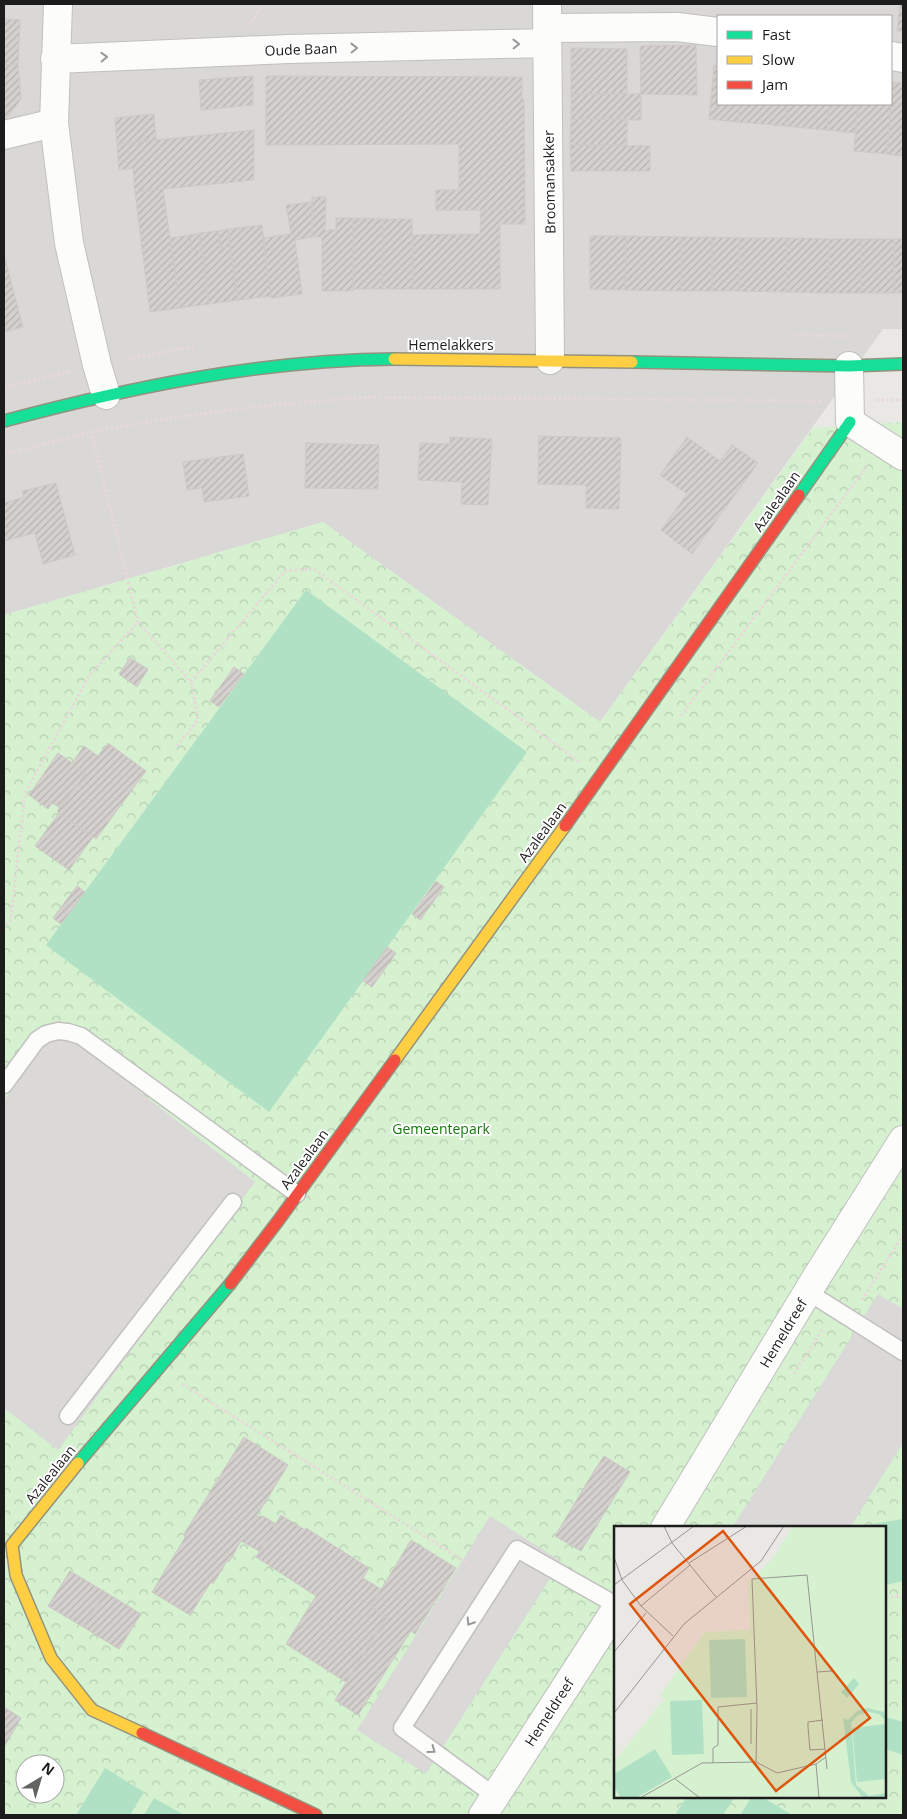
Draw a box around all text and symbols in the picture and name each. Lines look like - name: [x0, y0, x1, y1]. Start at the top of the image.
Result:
- legend: [717, 15, 892, 105]
- text: Fast: [762, 24, 791, 44]
- street label: Oude Baan: [264, 38, 338, 60]
- one-way arrow: [513, 39, 521, 49]
- one-way arrow: [350, 42, 358, 53]
- text: Slow: [762, 49, 795, 69]
- one-way arrow: [100, 52, 108, 63]
- text: Jam: [760, 74, 788, 94]
- street label: Broomansakker: [539, 130, 559, 234]
- street label: Hemelakkers: [408, 335, 494, 354]
- street label: Azalealaan: [748, 467, 804, 535]
- street label: Azalealaan: [514, 798, 570, 866]
- park label: Gemeentepark: [392, 1119, 490, 1138]
- street label: Azalealaan: [276, 1125, 332, 1193]
- street label: Hemeldreef: [755, 1294, 812, 1371]
- street label: Azalealaan: [21, 1441, 79, 1507]
- inset map: [614, 1526, 887, 1799]
- one-way arrow: [466, 1617, 476, 1626]
- street label: Hemeldreef: [520, 1673, 579, 1750]
- one-way arrow: [426, 1744, 436, 1753]
- north arrow: [15, 1754, 65, 1804]
- text: N: [38, 1757, 59, 1779]

